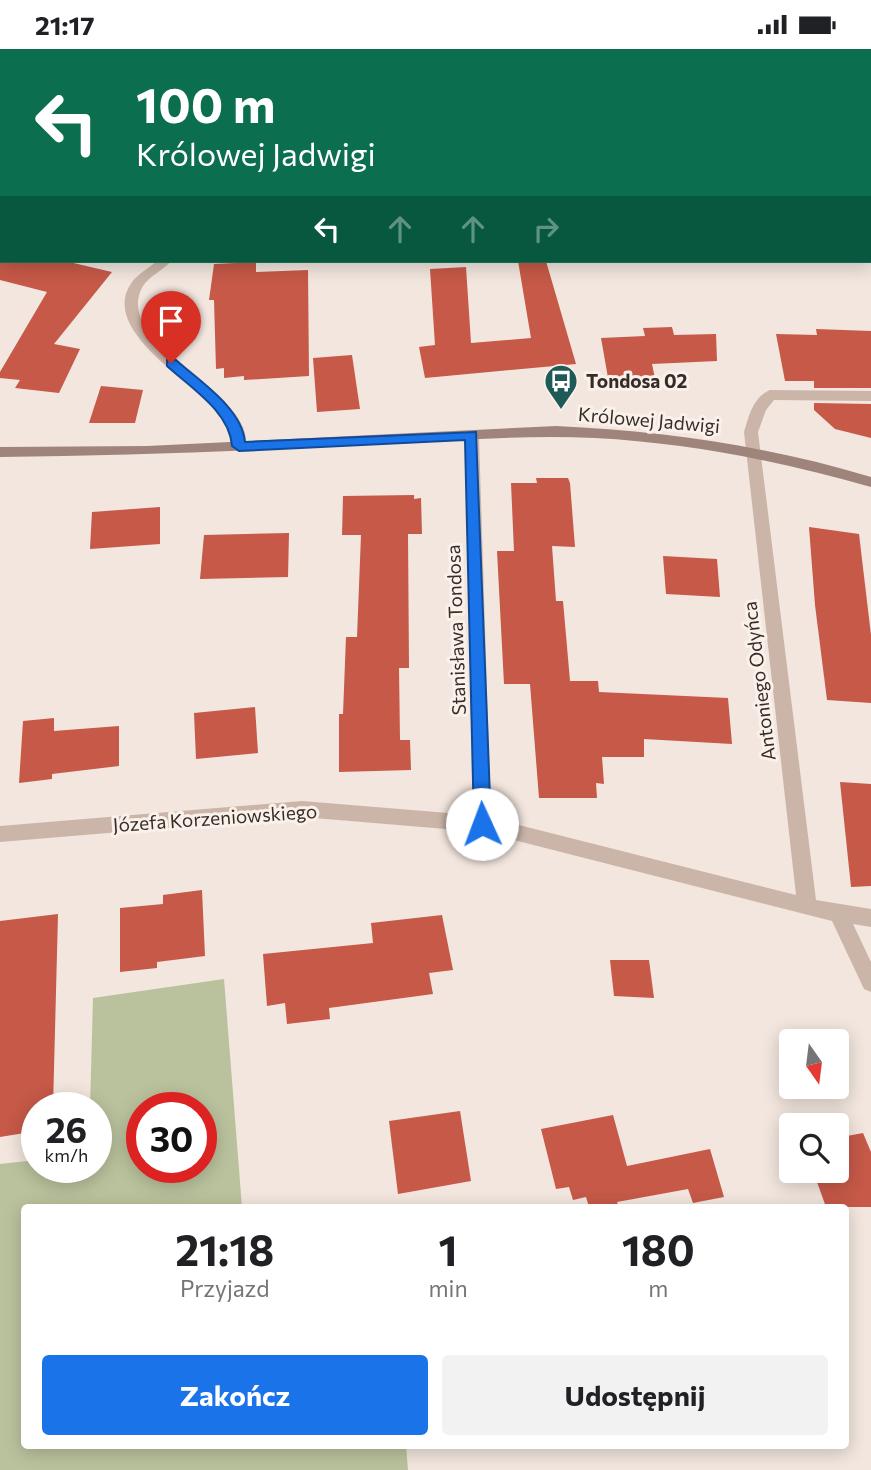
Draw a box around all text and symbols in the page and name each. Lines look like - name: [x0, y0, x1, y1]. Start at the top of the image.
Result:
- text: 21:17: [35, 9, 95, 40]
- text: 100 m: [136, 73, 275, 133]
- icon: left: [21, 77, 112, 168]
- text: Królowej Jadwigi: [136, 133, 376, 173]
- icon: left: [308, 210, 346, 248]
- icon: ahead: [381, 210, 419, 248]
- icon: ahead: [454, 210, 492, 248]
- icon: right: [527, 210, 565, 248]
- pin: [141, 291, 201, 363]
- icon: arrive: [152, 302, 190, 340]
- bus stop icon: Tondosa 02: [542, 362, 580, 411]
- place label: Tondosa 02: [586, 369, 687, 392]
- street label: Królowej Jadwigi: [577, 402, 721, 437]
- street label: Stanisława Tondosa: [441, 544, 470, 716]
- street label: Antoniego Odyńca: [737, 600, 780, 762]
- position arrow: [445, 787, 519, 861]
- street label: Józefa Korzeniowskiego: [112, 799, 318, 836]
- north arrow: [779, 1029, 849, 1099]
- map controls: [779, 1029, 849, 1183]
- speed limit sign: 30: [126, 1092, 217, 1183]
- text: 26: [46, 1107, 87, 1150]
- button: search: [779, 1113, 849, 1183]
- text: km/h: [45, 1144, 88, 1166]
- text: 21:18: [175, 1223, 274, 1275]
- text: 1: [439, 1223, 458, 1275]
- text: 180: [622, 1223, 695, 1275]
- text: Przyjazd: [180, 1274, 270, 1302]
- text: min: [428, 1274, 468, 1302]
- text: m: [648, 1274, 668, 1302]
- button: Zakończ: [42, 1355, 428, 1435]
- button: Udostępnij: [442, 1355, 828, 1435]

